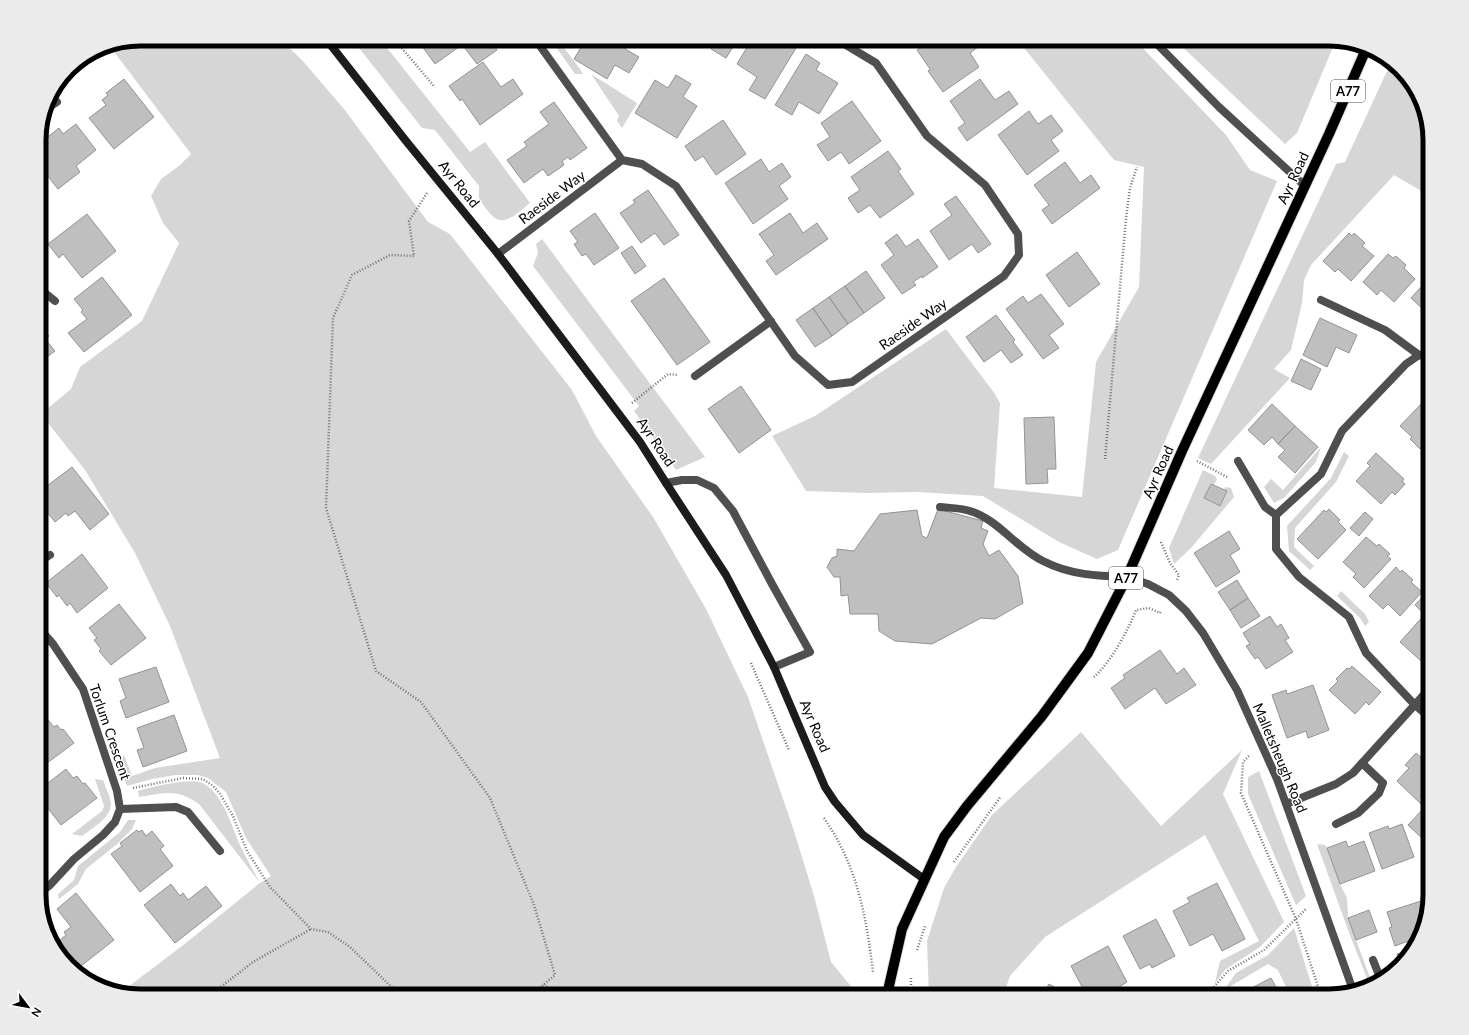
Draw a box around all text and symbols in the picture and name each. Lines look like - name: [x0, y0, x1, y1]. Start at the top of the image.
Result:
- road number: A77: [1331, 80, 1365, 102]
- street label: Ayr Road: [1273, 149, 1312, 207]
- street label: Ayr Road: [435, 157, 483, 211]
- street label: Raeside Way: [515, 166, 589, 227]
- street label: Raeside Way: [876, 294, 950, 353]
- street label: Ayr Road: [634, 414, 679, 469]
- street label: Ayr Road: [1138, 443, 1177, 501]
- road number: A77: [1109, 567, 1143, 589]
- street label: Torlum Crescent: [86, 682, 135, 782]
- street label: Ayr Road: [797, 697, 834, 755]
- street label: Malletsheugh Road: [1250, 700, 1311, 815]
- north arrow: [8, 987, 48, 1027]
- text: N: [29, 1006, 45, 1020]

